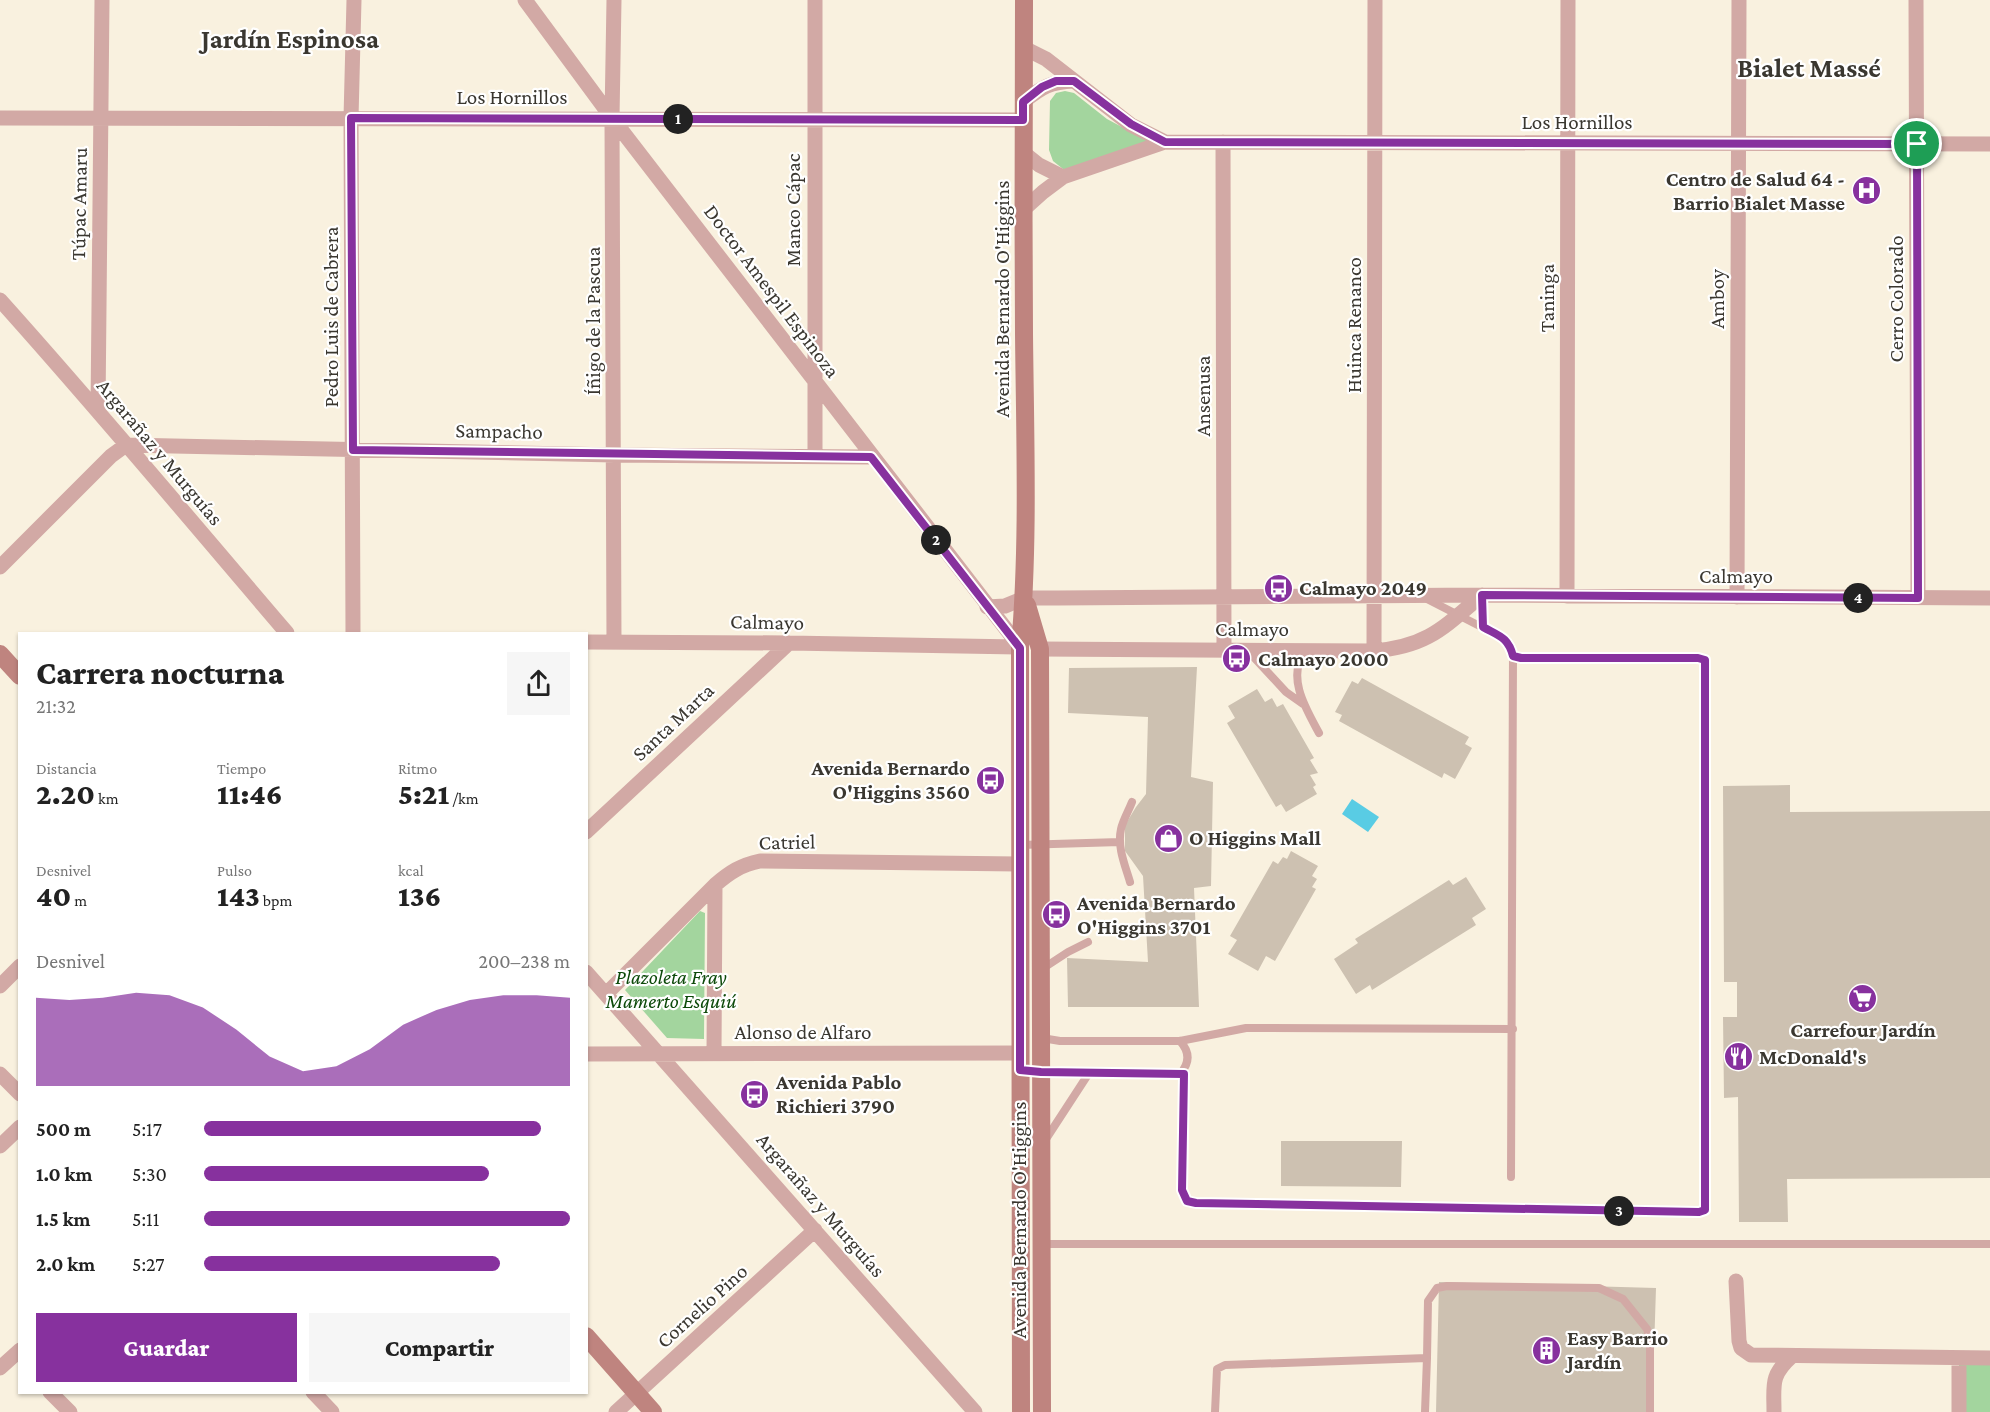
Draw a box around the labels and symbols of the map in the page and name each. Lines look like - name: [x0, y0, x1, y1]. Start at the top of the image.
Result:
- district label: Jardín Espinosa: [198, 24, 379, 54]
- district label: Bialet Massé: [1737, 53, 1881, 83]
- street label: Los Hornillos: [456, 85, 568, 109]
- pin: 1: [663, 104, 693, 134]
- street label: Los Hornillos: [1521, 110, 1633, 134]
- pin: [1891, 118, 1942, 169]
- street label: Túpac Amaru: [66, 147, 92, 261]
- street label: Manco Cápac: [781, 153, 805, 266]
- place label: Centro de Salud 64 - Barrio Bialet Masse: [1666, 167, 1845, 215]
- hospital icon: Centro de Salud 64 - Barrio Bialet Masse: [1850, 175, 1882, 207]
- street label: Avenida Bernardo O'Higgins: [990, 181, 1014, 417]
- street label: Doctor Amespil Espinoza: [699, 200, 845, 382]
- street label: Pedro Luis de Cabrera: [319, 226, 343, 407]
- street label: Cerro Colorado: [1884, 235, 1908, 363]
- street label: Íñigo de la Pascua: [581, 246, 605, 395]
- street label: Huinca Renanco: [1342, 257, 1366, 393]
- street label: Taninga: [1535, 264, 1559, 332]
- street label: Amboy: [1705, 269, 1729, 329]
- street label: Ansenusa: [1191, 355, 1215, 437]
- street label: Argarañaz y Murguías: [92, 374, 228, 530]
- street label: Sampacho: [455, 418, 543, 444]
- pin: 2: [921, 525, 951, 555]
- street label: Calmayo: [1699, 564, 1773, 588]
- bus stop icon: Calmayo 2049: [1262, 572, 1294, 604]
- place label: Calmayo 2049: [1299, 576, 1427, 600]
- pin: 4: [1843, 583, 1873, 613]
- street label: Calmayo: [730, 609, 804, 635]
- street label: Calmayo: [1215, 617, 1289, 641]
- bus stop icon: Calmayo 2000: [1221, 643, 1253, 675]
- place label: Calmayo 2000: [1258, 647, 1389, 671]
- street label: Santa Marta: [627, 678, 719, 766]
- place label: Avenida Bernardo O'Higgins 3560: [810, 756, 970, 804]
- bus stop icon: Avenida Bernardo O'Higgins 3560: [975, 764, 1007, 796]
- shop icon: O Higgins Mall: [1152, 822, 1184, 854]
- place label: O Higgins Mall: [1189, 826, 1321, 850]
- street label: Catriel: [758, 830, 816, 854]
- place label: Avenida Bernardo O'Higgins 3701: [1076, 891, 1236, 939]
- bus stop icon: Avenida Bernardo O'Higgins 3701: [1040, 899, 1072, 931]
- park label: Plazoleta Fray Mamerto Esquiú: [605, 965, 737, 1013]
- supermarket icon: Carrefour Jardín: [1847, 983, 1879, 1015]
- place label: Carrefour Jardín: [1790, 1018, 1936, 1042]
- street label: Alonso de Alfaro: [735, 1020, 871, 1044]
- restaurant icon: McDonald's: [1722, 1041, 1754, 1073]
- place label: McDonald's: [1759, 1045, 1867, 1069]
- place label: Avenida Pablo Richieri 3790: [775, 1070, 902, 1118]
- bus stop icon: Avenida Pablo Richieri 3790: [739, 1078, 771, 1110]
- street label: Avenida Bernardo O'Higgins: [1007, 1102, 1031, 1338]
- street label: Argarañaz y Murguías: [752, 1128, 890, 1282]
- pin: 3: [1604, 1196, 1634, 1226]
- street label: Cornelio Pino: [652, 1259, 752, 1353]
- place label: Easy Barrio Jardín: [1565, 1326, 1668, 1374]
- building icon: Easy Barrio Jardín: [1530, 1334, 1562, 1366]

